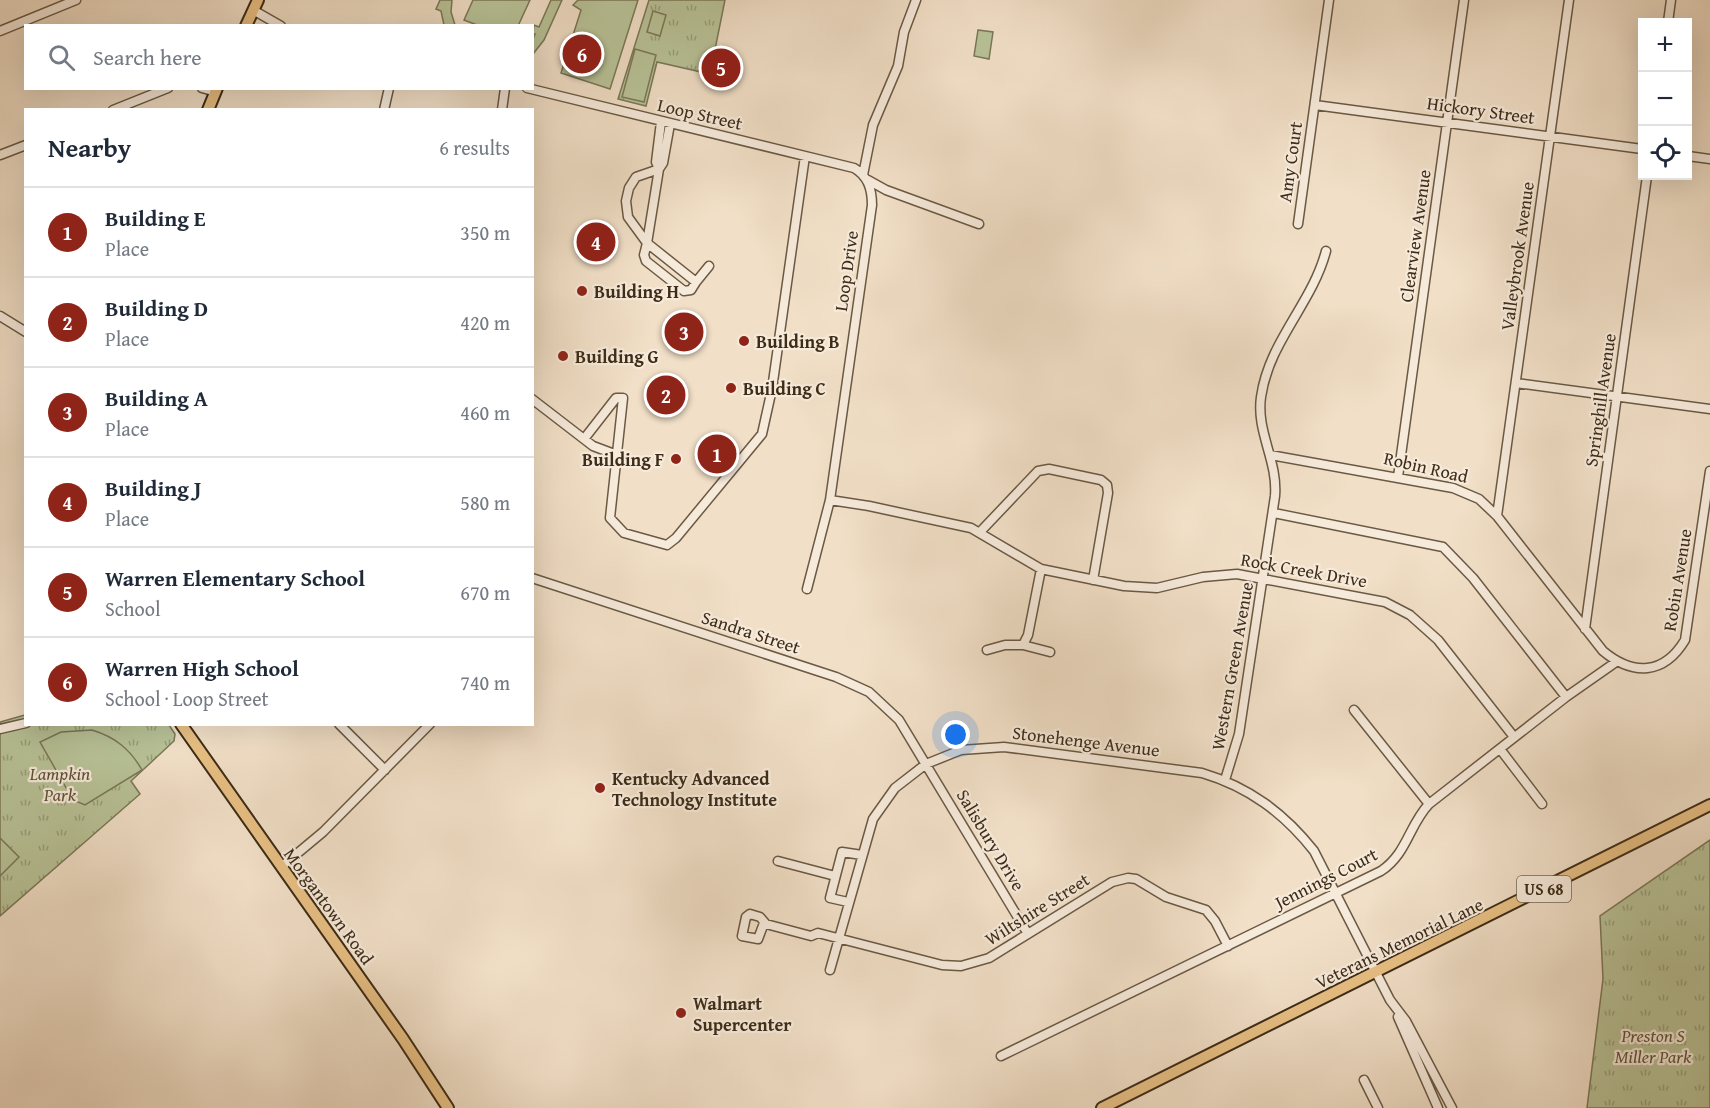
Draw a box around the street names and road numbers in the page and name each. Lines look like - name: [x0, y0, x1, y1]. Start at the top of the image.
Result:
- street label: Hickory Street: [1425, 89, 1537, 131]
- street label: Loop Street: [655, 91, 746, 137]
- street label: Amy Court: [1271, 119, 1309, 204]
- street label: Clearview Avenue: [1392, 168, 1438, 304]
- street label: Valleybrook Avenue: [1493, 180, 1541, 332]
- street label: Loop Drive: [827, 229, 865, 313]
- street label: Springhill Avenue: [1577, 331, 1623, 469]
- street label: Robin Road: [1381, 444, 1471, 490]
- street label: Robin Avenue: [1656, 527, 1698, 633]
- street label: Rock Creek Drive: [1239, 546, 1369, 594]
- street label: Western Green Avenue: [1204, 580, 1260, 752]
- street label: Sandra Street: [698, 603, 804, 661]
- street label: Stonehenge Avenue: [1011, 719, 1161, 763]
- street label: Salisbury Drive: [950, 784, 1032, 896]
- street label: Jennings Court: [1268, 840, 1383, 916]
- street label: Morgantown Road: [277, 842, 381, 970]
- street label: Wiltshire Street: [979, 866, 1095, 952]
- road number: US 68: [1517, 876, 1571, 902]
- street label: Veterans Memorial Lane: [1310, 891, 1488, 995]

